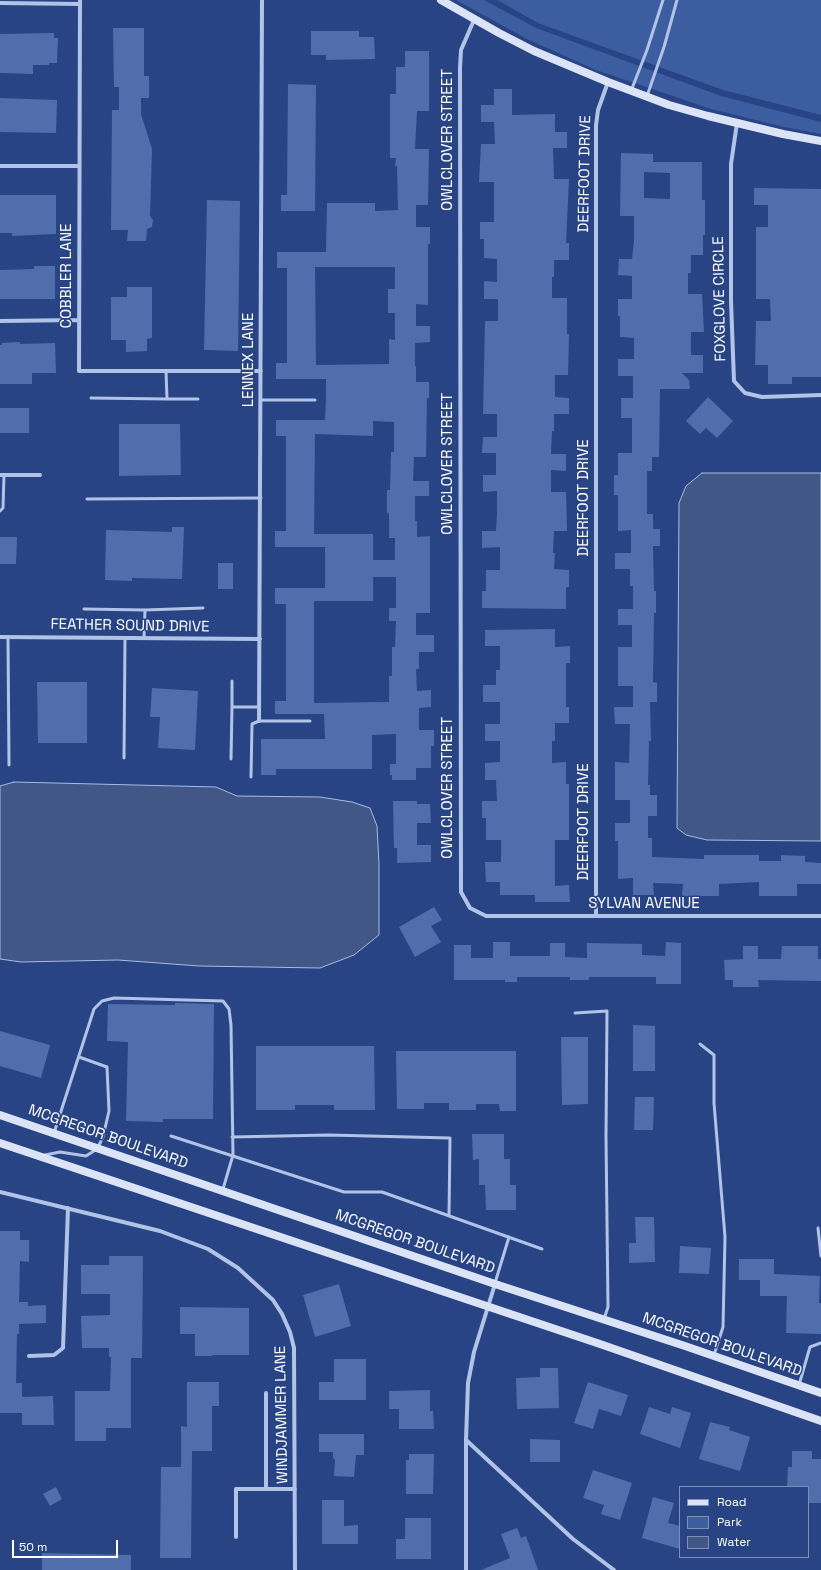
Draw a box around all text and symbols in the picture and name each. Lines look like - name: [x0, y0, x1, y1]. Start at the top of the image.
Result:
- street label: OWLCLOVER STREET: [439, 69, 457, 211]
- street label: DEERFOOT DRIVE: [575, 115, 595, 233]
- street label: COBBLER LANE: [58, 223, 76, 329]
- street label: FOXGLOVE CIRCLE: [710, 236, 730, 362]
- street label: LENNEX LANE: [240, 313, 258, 407]
- street label: OWLCLOVER STREET: [439, 393, 457, 535]
- street label: DEERFOOT DRIVE: [575, 439, 593, 557]
- street label: FEATHER SOUND DRIVE: [50, 616, 210, 636]
- street label: OWLCLOVER STREET: [439, 717, 457, 859]
- street label: DEERFOOT DRIVE: [575, 763, 593, 881]
- street label: SYLVAN AVENUE: [588, 895, 700, 913]
- street label: MCGREGOR BOULEVARD: [26, 1101, 190, 1173]
- street label: MCGREGOR BOULEVARD: [333, 1206, 497, 1278]
- street label: MCGREGOR BOULEVARD: [640, 1309, 804, 1381]
- street label: WINDJAMMER LANE: [272, 1346, 292, 1484]
- legend: [679, 1486, 809, 1558]
- text: Road: [717, 1494, 746, 1510]
- text: Park: [717, 1514, 742, 1530]
- scale bar: [14, 1532, 120, 1558]
- text: Water: [717, 1534, 751, 1550]
- text: 50 m: [19, 1539, 47, 1555]

